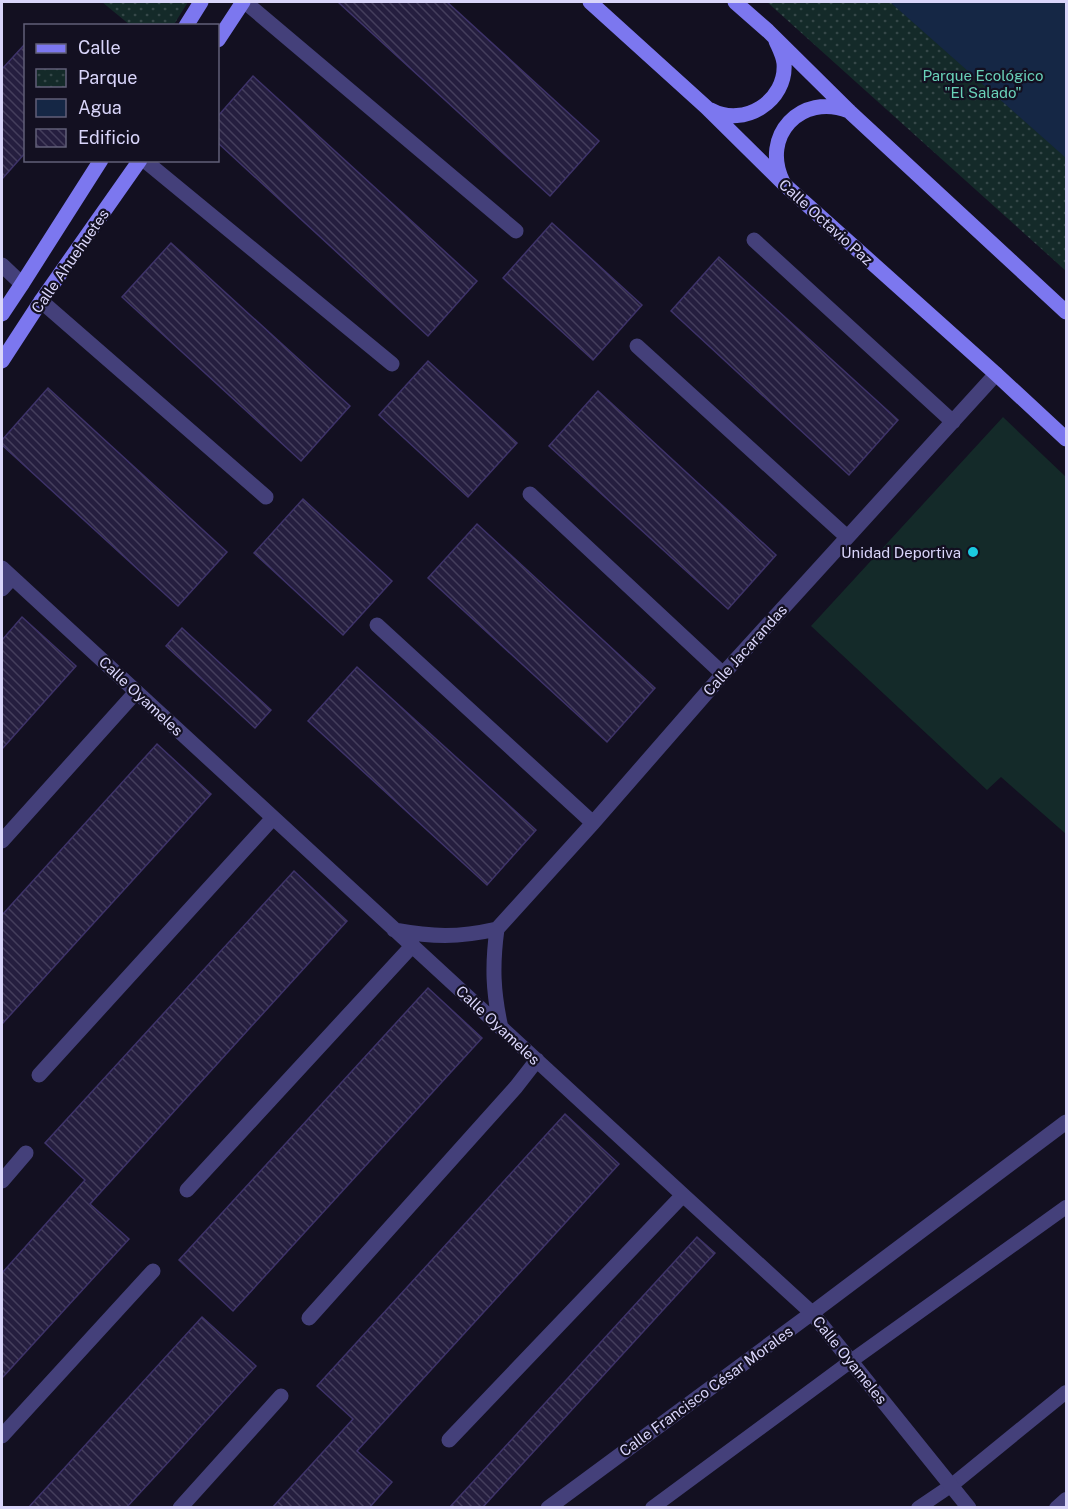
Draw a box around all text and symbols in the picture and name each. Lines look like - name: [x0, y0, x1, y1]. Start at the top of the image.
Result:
- legend: [24, 24, 219, 162]
- text: Calle: [78, 37, 121, 58]
- text: Parque: [78, 67, 138, 88]
- park label: Parque Ecológico "El Salado": [922, 67, 1044, 101]
- text: Agua: [78, 97, 122, 118]
- text: Edificio: [78, 127, 140, 148]
- street label: Calle Octavio Paz: [776, 176, 876, 268]
- street label: Calle Ahuehuetes: [28, 206, 112, 316]
- place label: Unidad Deportiva: [841, 544, 961, 561]
- marker: Unidad Deportiva: [966, 545, 980, 559]
- street label: Calle Jacarandas: [700, 601, 790, 699]
- street label: Calle Oyameles: [96, 653, 186, 739]
- street label: Calle Oyameles: [453, 982, 543, 1068]
- street label: Calle Oyameles: [809, 1313, 891, 1407]
- street label: Calle Francisco César Morales: [616, 1322, 796, 1460]

